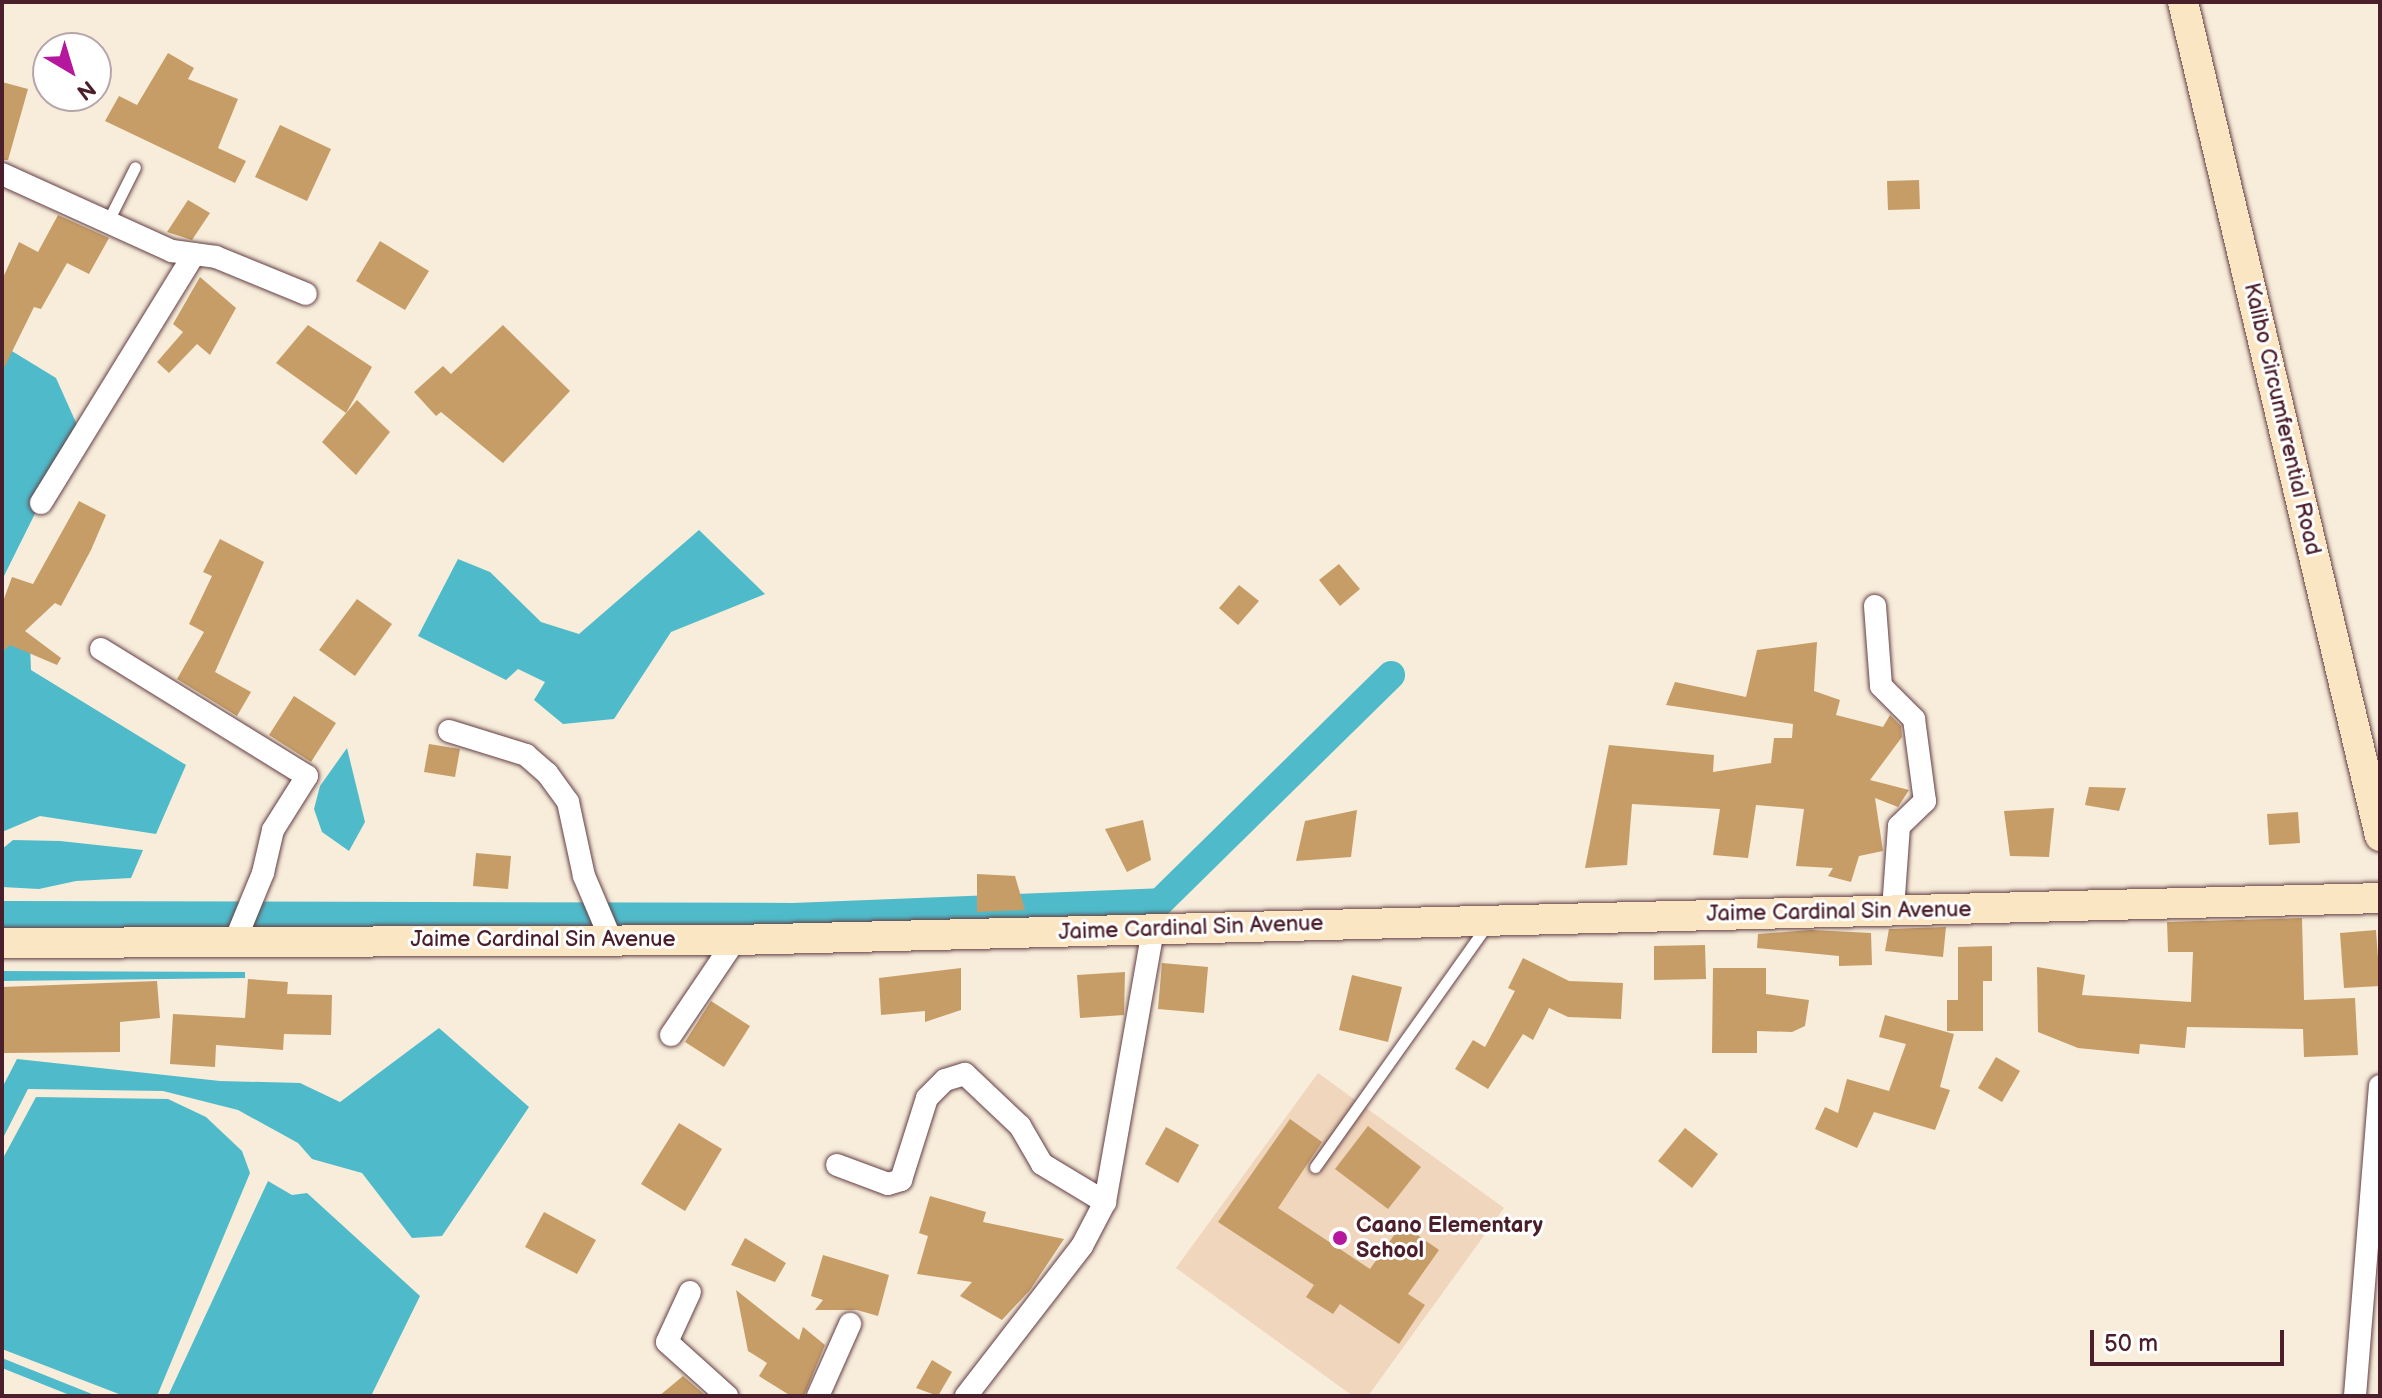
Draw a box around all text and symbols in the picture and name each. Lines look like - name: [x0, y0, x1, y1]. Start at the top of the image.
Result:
- north arrow: [32, 32, 112, 112]
- text: N: [71, 74, 101, 105]
- street label: Kalibo Circumferential Road: [2238, 280, 2326, 558]
- street label: Jaime Cardinal Sin Avenue: [1706, 896, 1972, 928]
- street label: Jaime Cardinal Sin Avenue: [1058, 910, 1324, 946]
- street label: Jaime Cardinal Sin Avenue: [410, 927, 676, 953]
- place label: Caano Elementary School: [1356, 1212, 1543, 1264]
- marker: Caano Elementary School: [1331, 1229, 1349, 1247]
- scale bar: [2094, 1314, 2288, 1364]
- text: 50 m: [2104, 1329, 2158, 1358]

